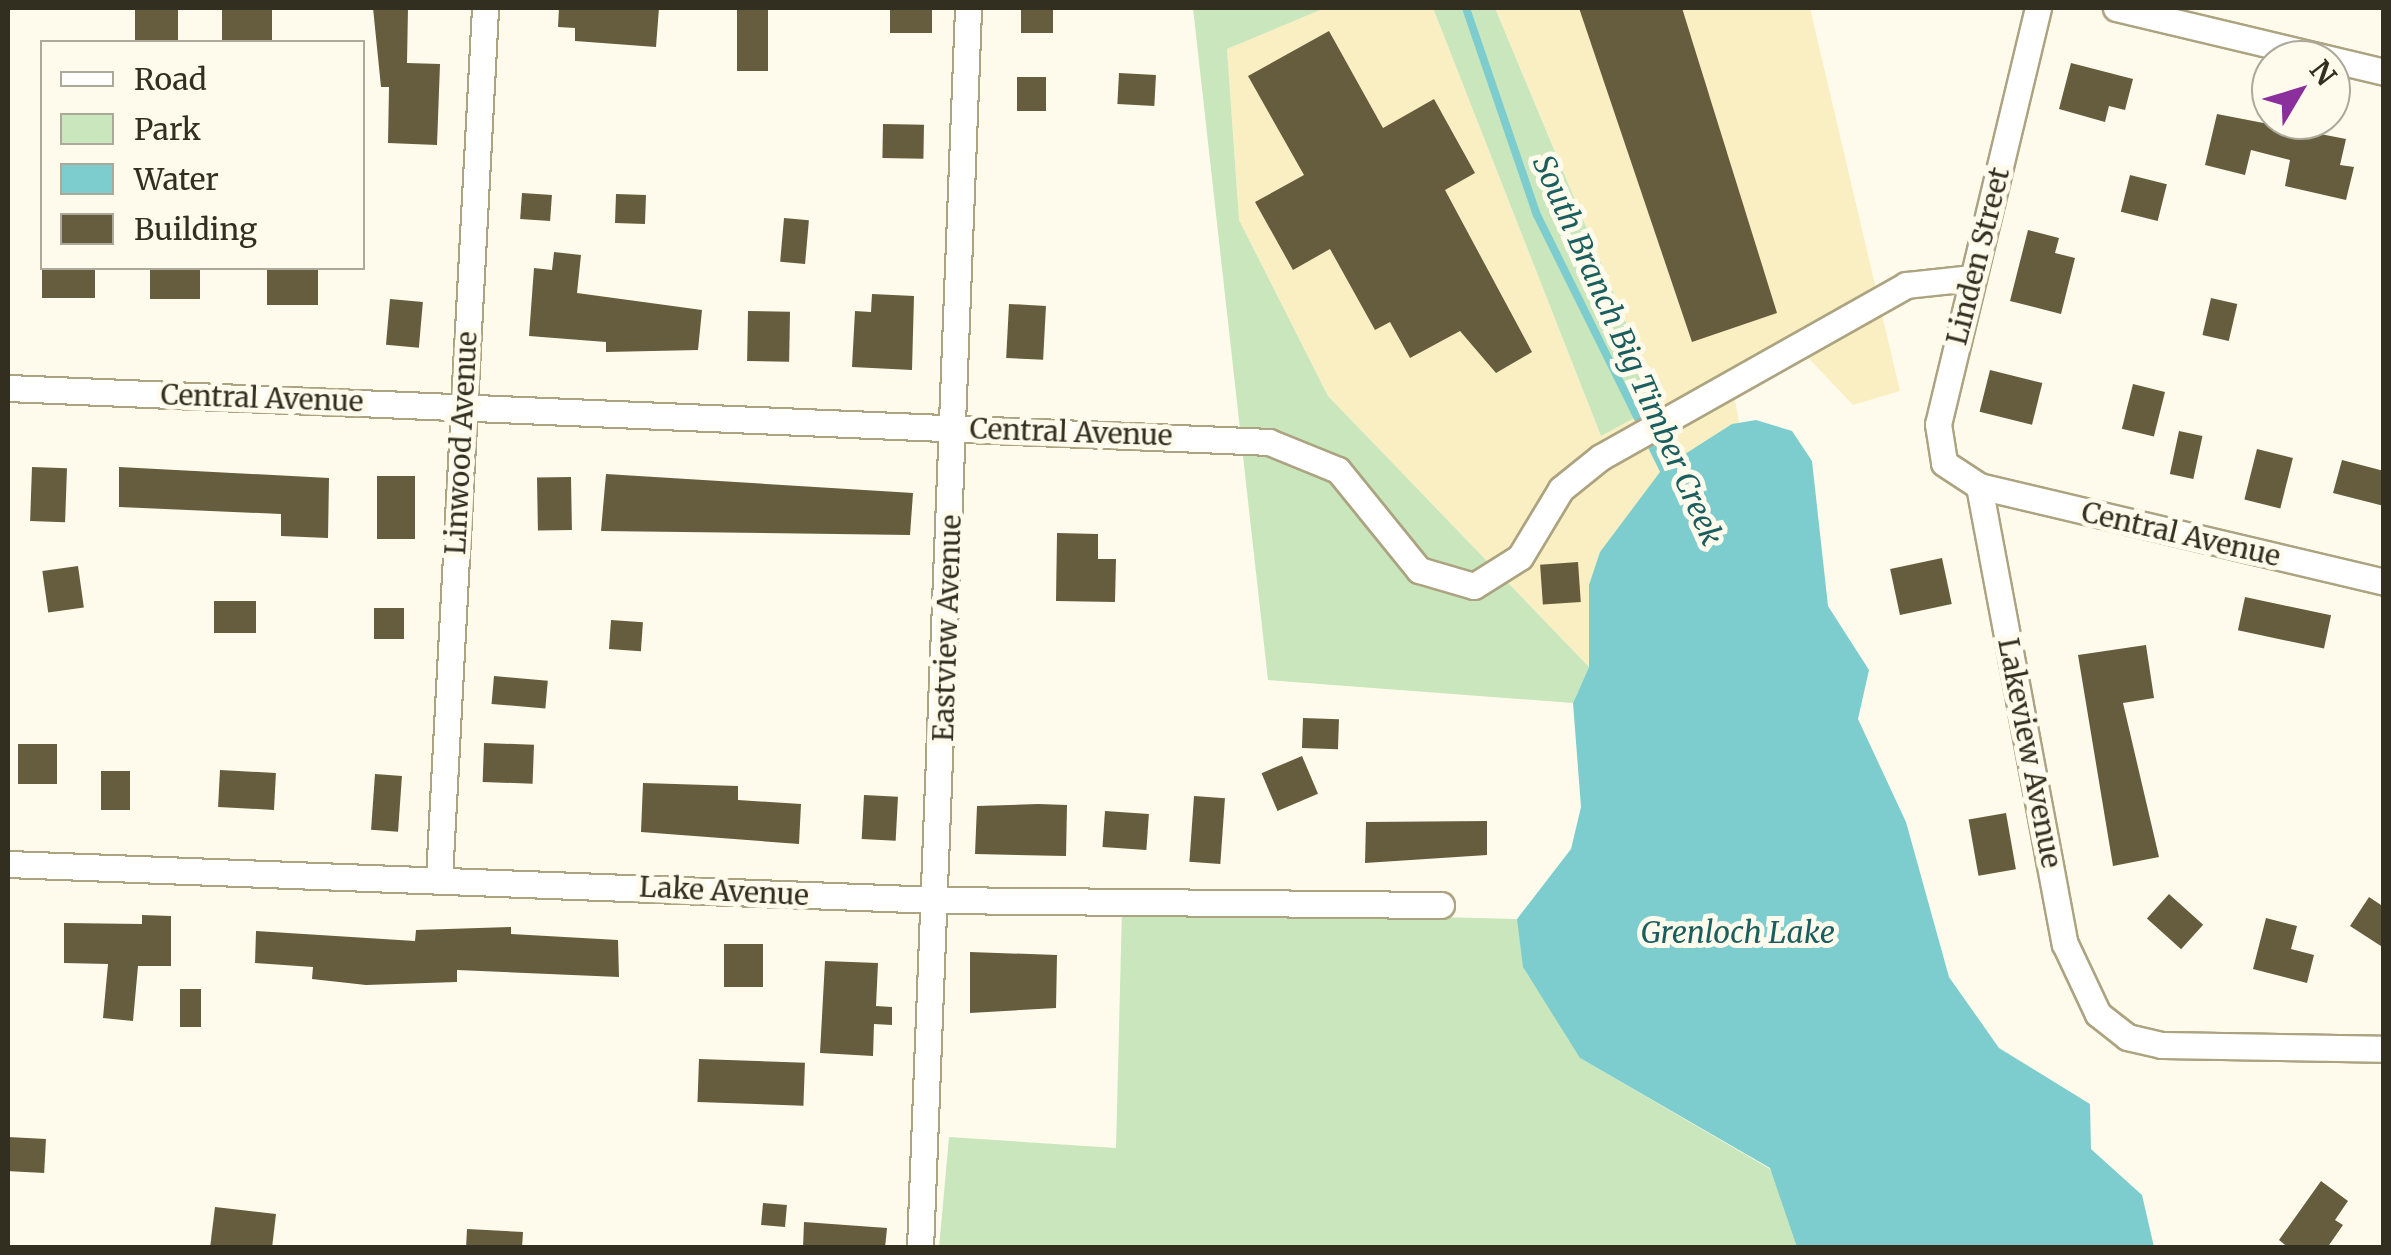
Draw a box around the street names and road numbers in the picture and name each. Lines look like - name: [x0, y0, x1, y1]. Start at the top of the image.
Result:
- street label: Linden Street: [1940, 164, 2016, 348]
- street label: Linwood Avenue: [438, 330, 484, 556]
- street label: Central Avenue: [160, 378, 364, 418]
- street label: Central Avenue: [969, 412, 1173, 452]
- street label: Central Avenue: [2078, 495, 2284, 573]
- street label: Eastview Avenue: [926, 514, 968, 742]
- street label: Lakeview Avenue: [1991, 635, 2069, 871]
- street label: Lake Avenue: [638, 870, 810, 912]

